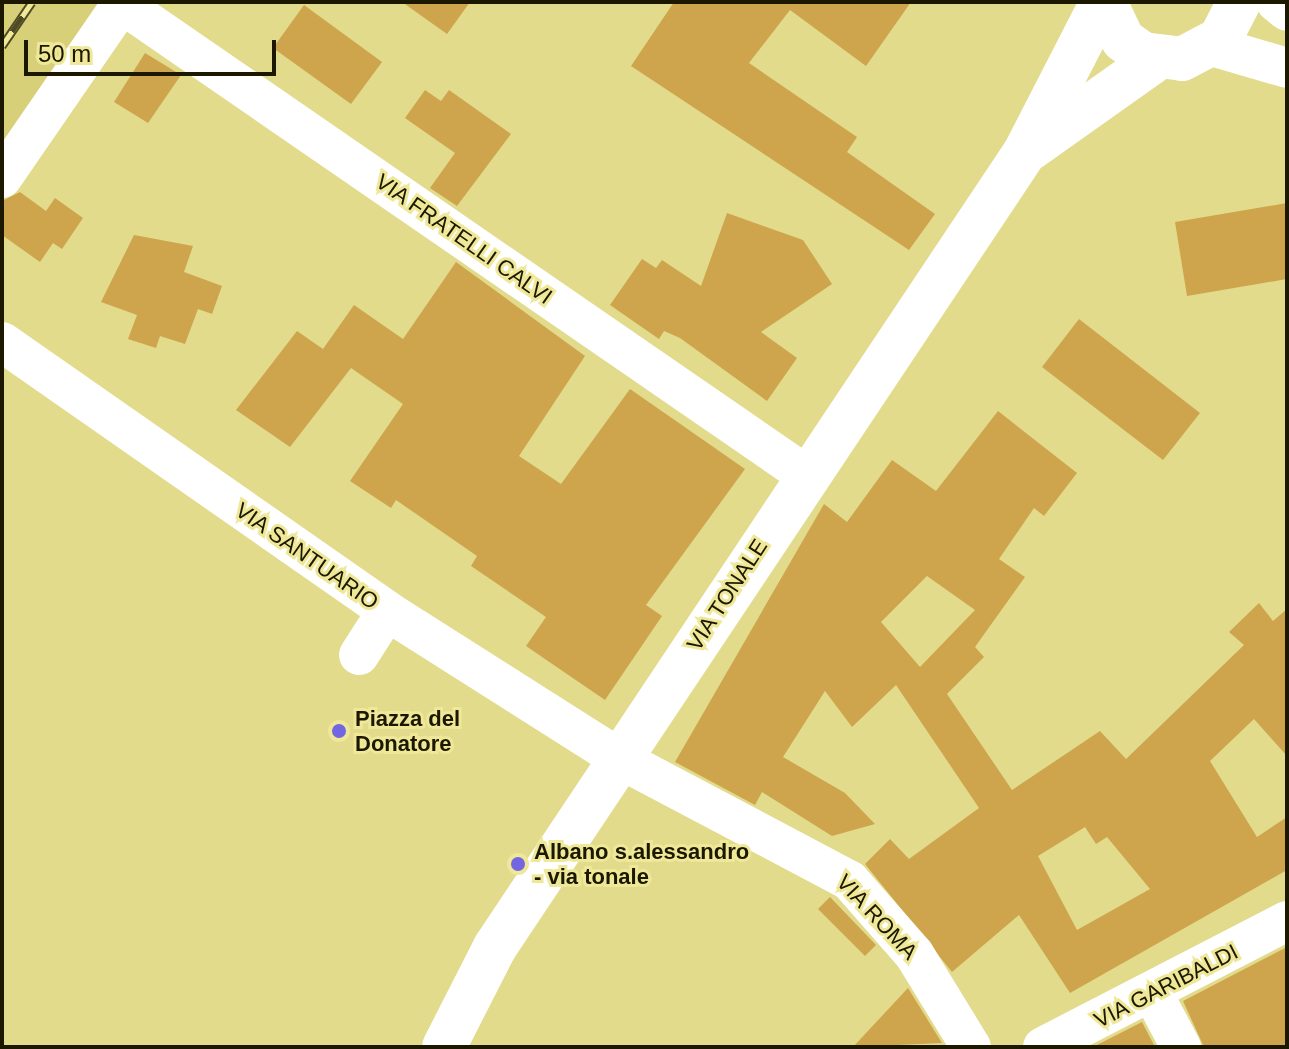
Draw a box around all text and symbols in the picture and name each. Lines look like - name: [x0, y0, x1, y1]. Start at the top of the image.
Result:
- scale bar: [28, 24, 280, 74]
- text: 50 m: [38, 40, 91, 67]
- street label: VIA FRATELLI CALVI: [370, 168, 558, 310]
- street label: VIA SANTUARIO: [230, 496, 384, 616]
- street label: VIA TONALE: [681, 534, 773, 656]
- place label: Piazza del Donatore: [355, 705, 460, 756]
- marker: Piazza del Donatore: [330, 722, 348, 740]
- place label: Albano s.alessandro - via tonale: [534, 838, 749, 890]
- marker: Albano s.alessandro - via tonale: [509, 855, 527, 873]
- street label: VIA ROMA: [831, 869, 923, 965]
- street label: VIA GARIBALDI: [1089, 938, 1243, 1034]

